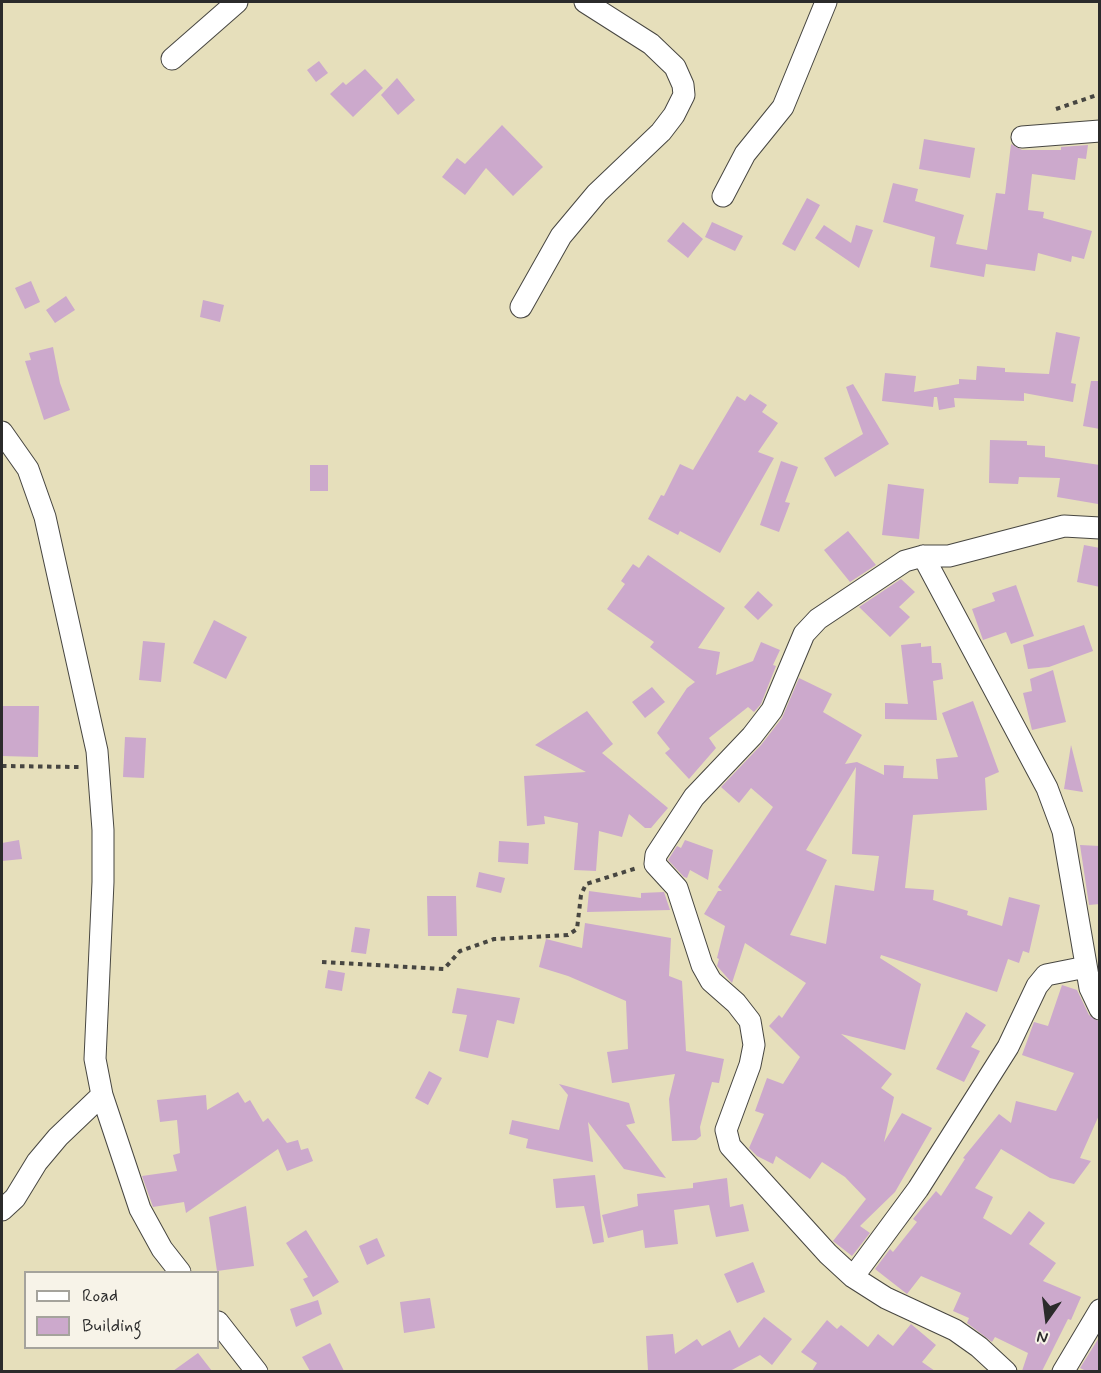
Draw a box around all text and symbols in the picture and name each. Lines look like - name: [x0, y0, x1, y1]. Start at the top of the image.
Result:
- legend: [24, 1271, 219, 1349]
- text: Road: [82, 1284, 118, 1308]
- north arrow: [1017, 1289, 1077, 1349]
- text: Building: [82, 1314, 142, 1338]
- text: N: [1035, 1325, 1050, 1348]

